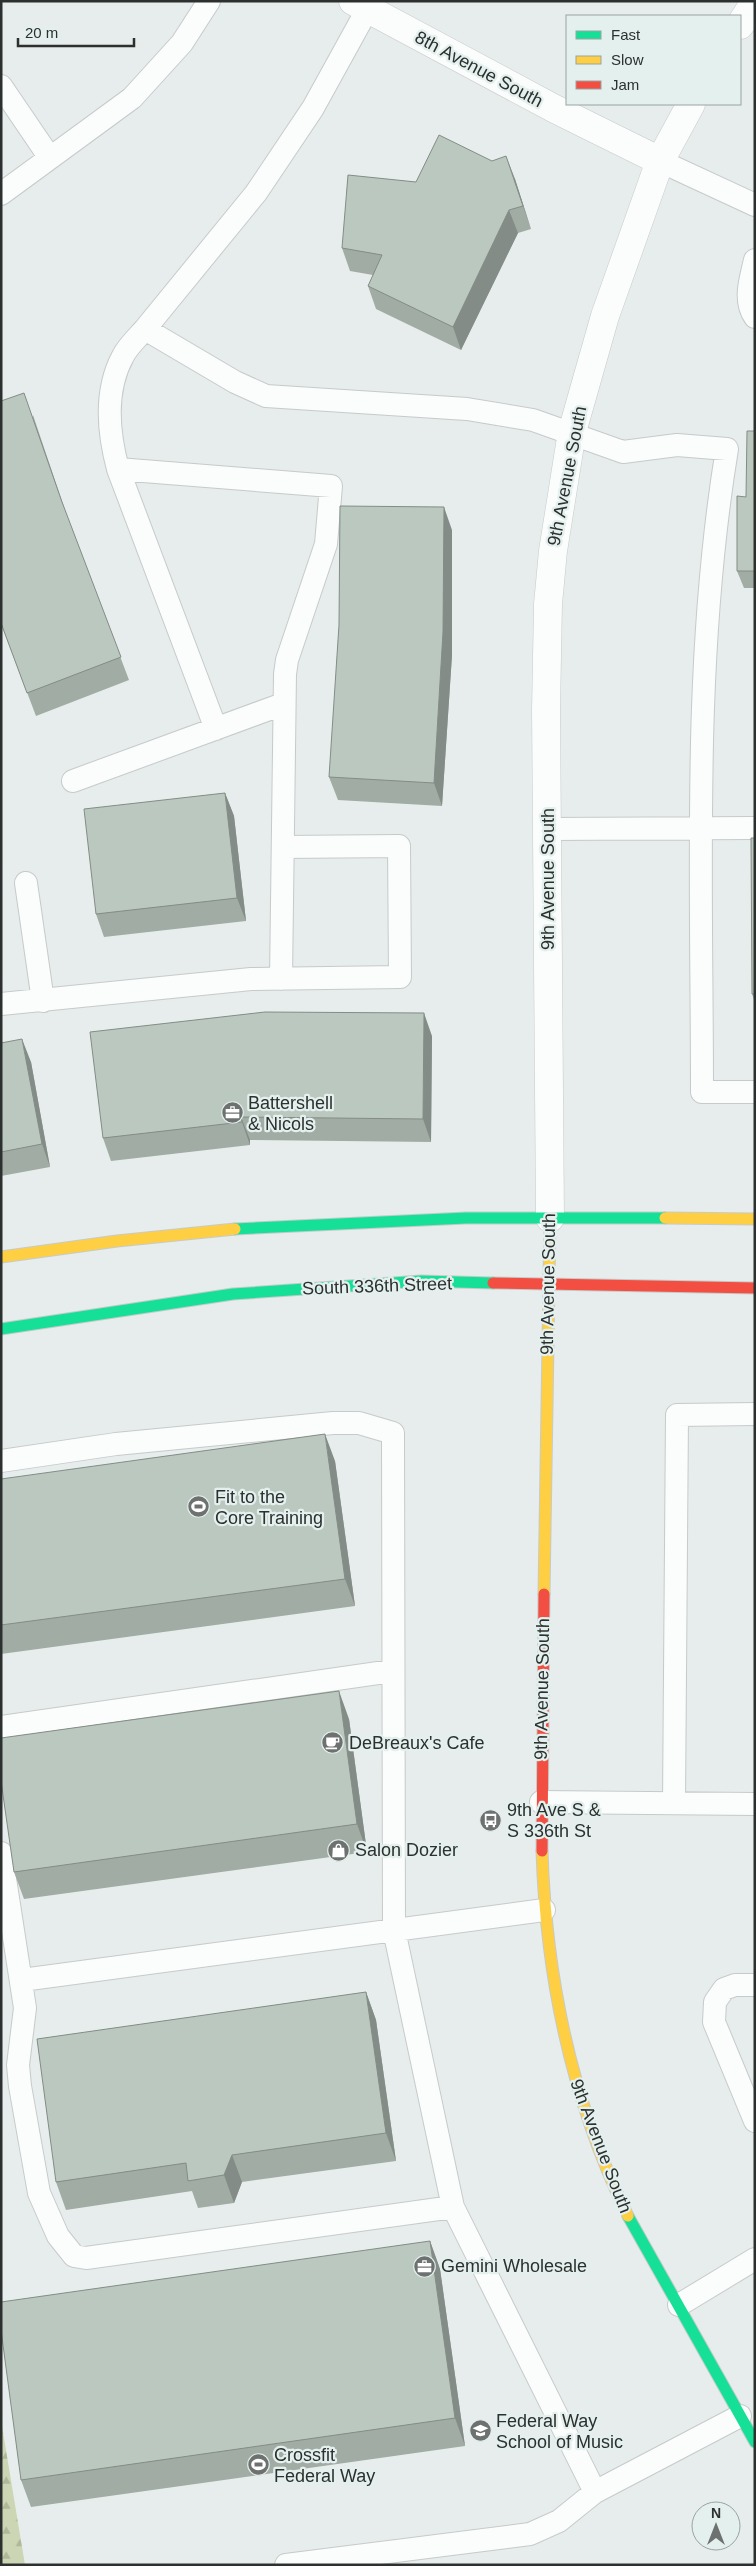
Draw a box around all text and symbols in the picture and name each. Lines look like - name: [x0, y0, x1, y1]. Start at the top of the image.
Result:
- scale bar: [18, 15, 134, 47]
- legend: [566, 15, 741, 105]
- text: 20 m: [25, 24, 58, 41]
- text: Fast: [611, 26, 641, 43]
- street label: 8th Avenue South: [412, 27, 546, 111]
- text: Slow: [611, 51, 644, 68]
- text: Jam: [611, 76, 639, 93]
- street label: 9th Avenue South: [544, 404, 590, 548]
- street label: 9th Avenue South: [538, 808, 558, 950]
- place label: Battershell & Nicols: [248, 1093, 333, 1134]
- office icon: Battershell & Nicols: [220, 1101, 244, 1125]
- street label: 9th Avenue South: [537, 1213, 559, 1355]
- street label: South 336th Street: [302, 1273, 452, 1299]
- place label: Fit to the Core Training: [215, 1487, 323, 1528]
- sports icon: Fit to the Core Training: [187, 1495, 211, 1519]
- street label: 9th Avenue South: [531, 1618, 553, 1760]
- cafe icon: DeBreaux's Cafe: [321, 1731, 345, 1755]
- place label: DeBreaux's Cafe: [349, 1733, 485, 1753]
- place label: 9th Ave S & S 336th St: [507, 1800, 601, 1841]
- bus stop icon: 9th Ave S & S 336th St: [479, 1808, 503, 1832]
- shop icon: Salon Dozier: [327, 1838, 351, 1862]
- place label: Salon Dozier: [355, 1840, 458, 1860]
- street label: 9th Avenue South: [566, 2076, 636, 2216]
- office icon: Gemini Wholesale: [413, 2254, 437, 2278]
- place label: Gemini Wholesale: [441, 2256, 587, 2276]
- place label: Federal Way School of Music: [496, 2411, 623, 2452]
- school or university icon: Federal Way School of Music: [468, 2419, 492, 2443]
- place label: Crossfit Federal Way: [274, 2445, 375, 2486]
- sports icon: Crossfit Federal Way: [246, 2453, 270, 2477]
- north arrow: [691, 2501, 741, 2551]
- text: N: [711, 2505, 721, 2521]

